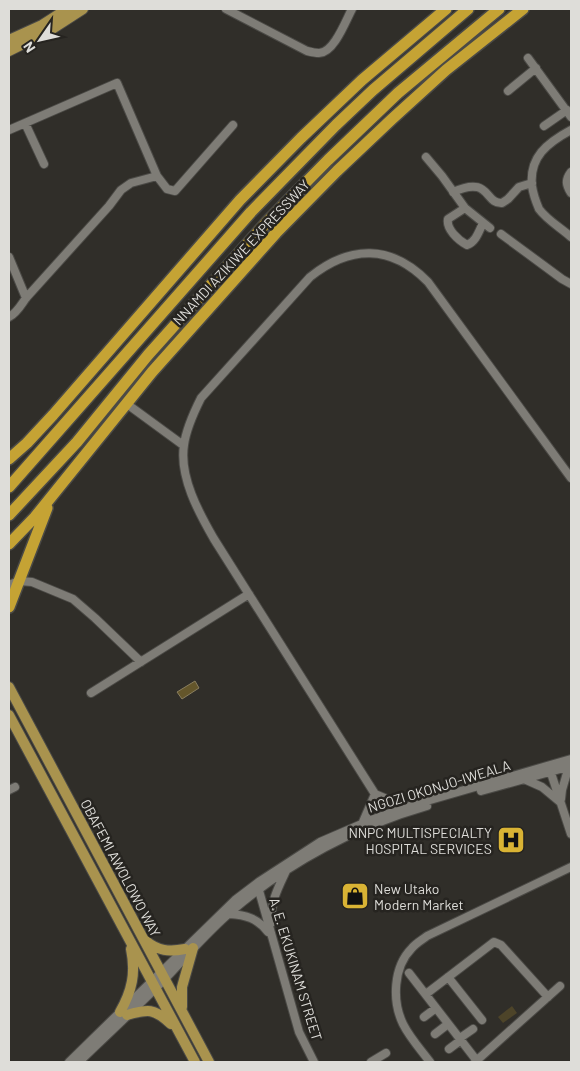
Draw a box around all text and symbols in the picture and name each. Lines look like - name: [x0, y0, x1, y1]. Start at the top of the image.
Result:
- north arrow: [15, 15, 65, 65]
- text: N: [19, 39, 38, 56]
- street label: NNAMDI AZIKIWE EXPRESSWAY: [169, 176, 313, 328]
- street label: NGOZI OKONJO-IWEALA: [366, 756, 513, 816]
- street label: OBAFEMI AWOLOWO WAY: [77, 796, 165, 940]
- place label: NNPC MULTISPECIALTY HOSPITAL SERVICES: [348, 824, 492, 857]
- hospital icon: NNPC MULTISPECIALTY HOSPITAL SERVICES: [496, 825, 526, 855]
- place label: New Utako Modern Market: [374, 880, 464, 913]
- shop icon: New Utako Modern Market: [340, 881, 370, 911]
- street label: A. E. EKUKINAM STREET: [266, 895, 326, 1043]

